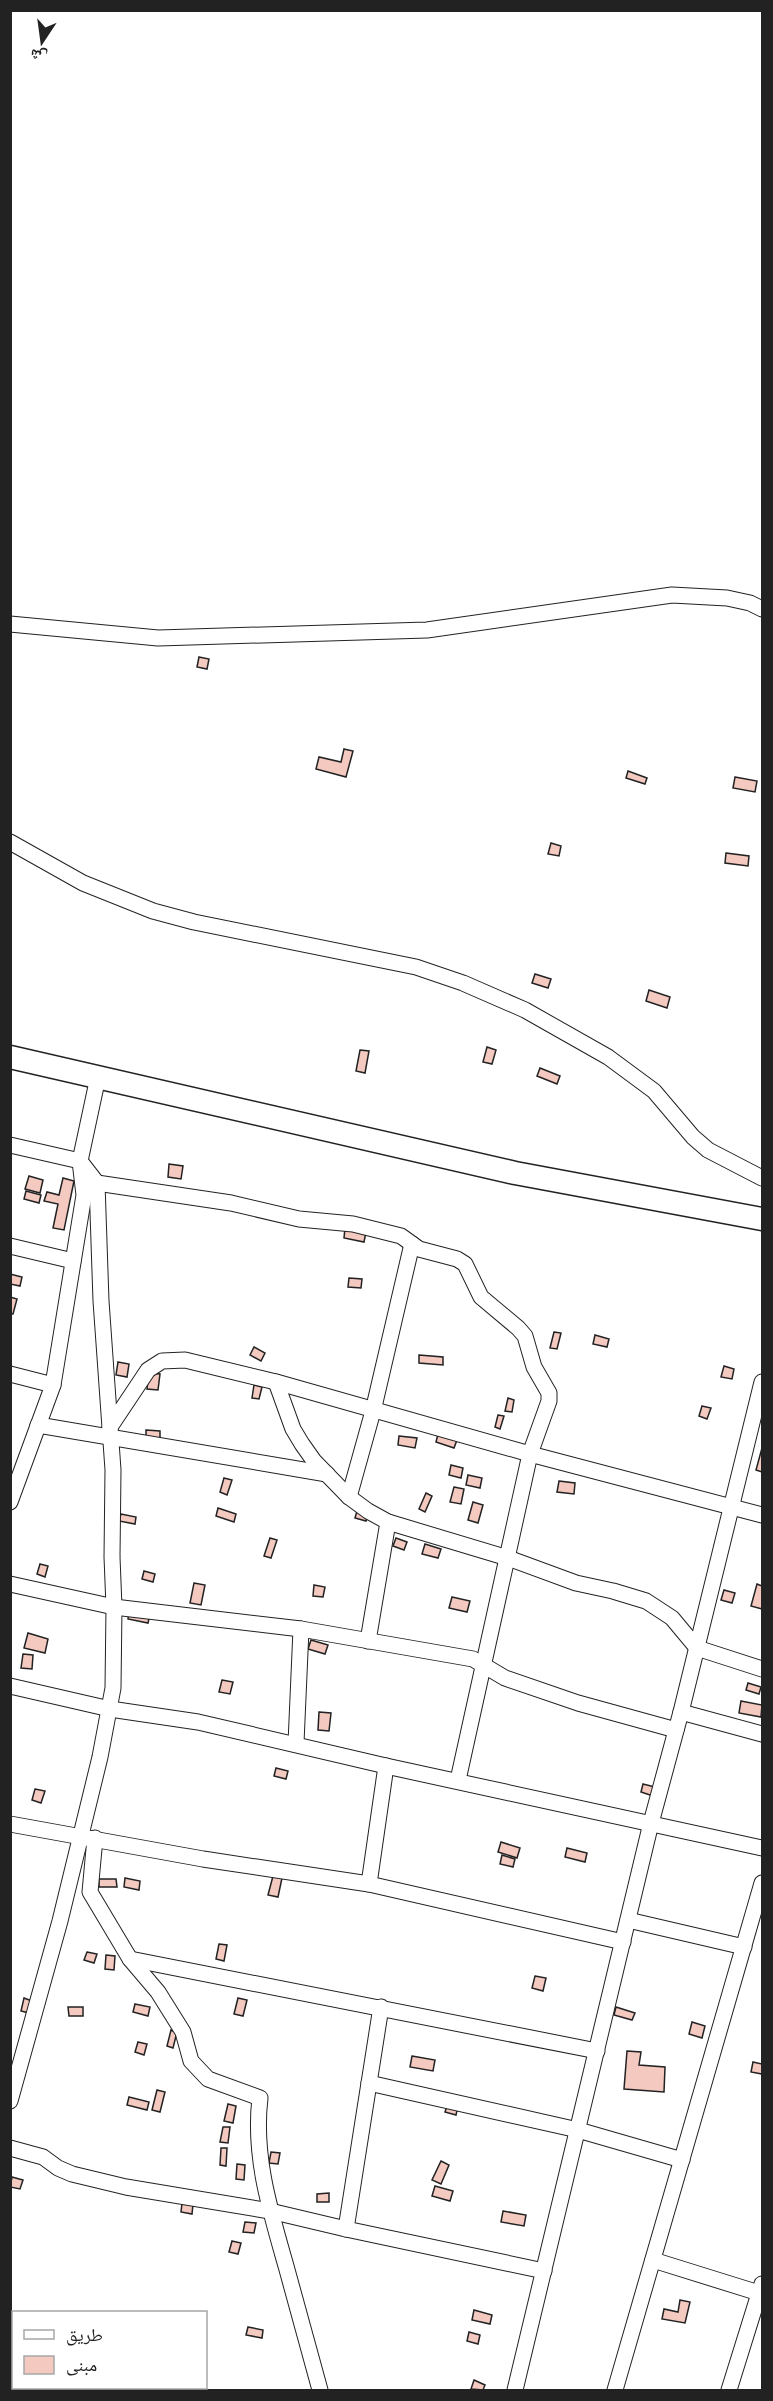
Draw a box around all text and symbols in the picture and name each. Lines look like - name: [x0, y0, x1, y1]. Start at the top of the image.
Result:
- north arrow: [12, 12, 72, 72]
- text: ش: [28, 45, 49, 67]
- legend: [12, 2311, 207, 2389]
- text: طريق: [66, 2324, 103, 2346]
- text: مبنى: [66, 2354, 97, 2376]

